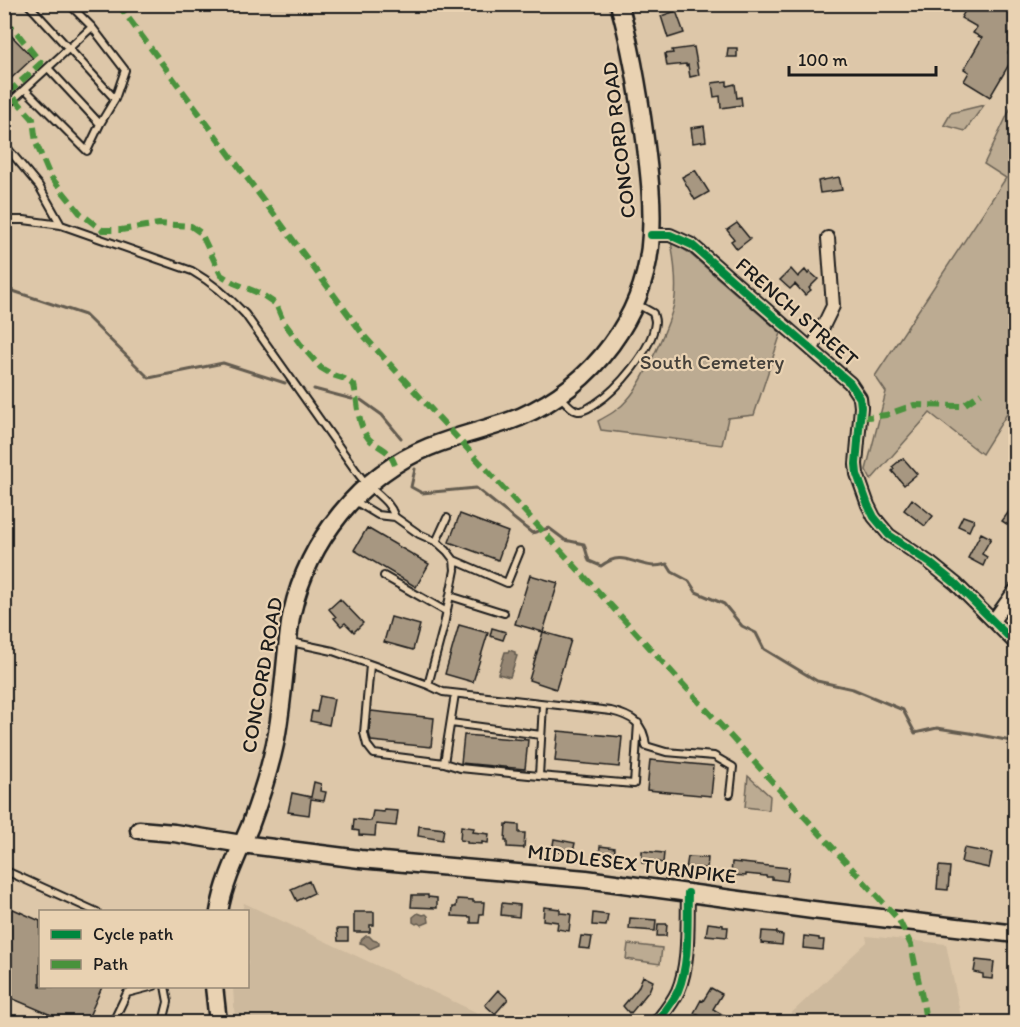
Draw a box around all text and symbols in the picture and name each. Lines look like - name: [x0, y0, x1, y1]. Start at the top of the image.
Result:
- scale bar: [789, 39, 936, 77]
- text: 100 m: [798, 49, 848, 71]
- street label: CONCORD ROAD: [596, 60, 641, 220]
- street label: FRENCH STREET: [731, 252, 864, 372]
- park label: South Cemetery: [640, 349, 784, 374]
- street label: CONCORD ROAD: [236, 595, 288, 755]
- street label: MIDDLESEX TURNPIKE: [526, 838, 738, 889]
- legend: [39, 910, 249, 988]
- text: Cycle path: [93, 923, 174, 945]
- text: Path: [93, 953, 128, 975]

